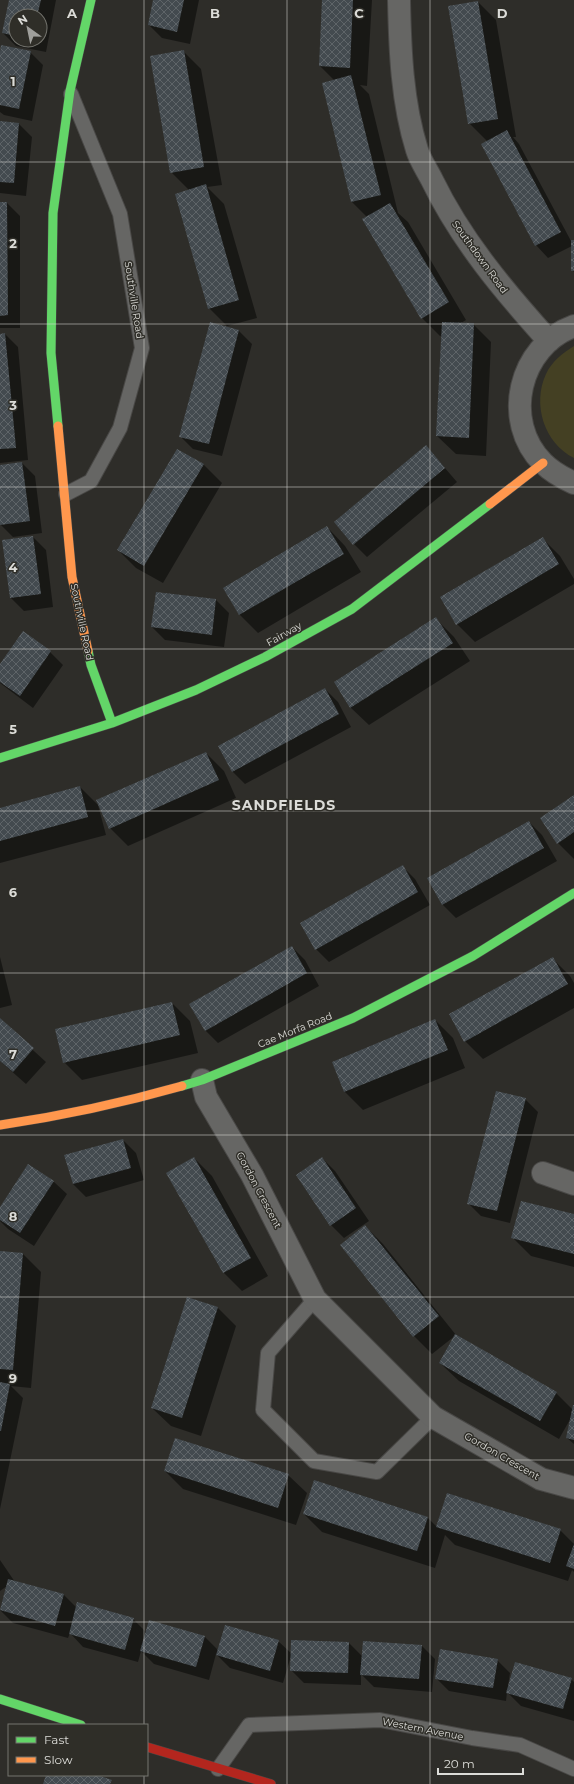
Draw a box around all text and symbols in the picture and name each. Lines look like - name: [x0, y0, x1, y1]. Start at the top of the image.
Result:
- text: A: [66, 5, 78, 21]
- text: B: [210, 5, 220, 21]
- text: C: [354, 5, 364, 21]
- text: D: [497, 5, 508, 21]
- north arrow: [8, 8, 48, 48]
- text: N: [15, 11, 30, 28]
- text: 1: [10, 73, 16, 89]
- street label: Southdown Road: [449, 218, 511, 296]
- text: 2: [9, 235, 17, 251]
- street label: Southville Road: [121, 260, 147, 340]
- text: 3: [8, 397, 17, 413]
- text: 4: [9, 559, 18, 575]
- street label: Southville Road: [68, 582, 96, 662]
- street label: Fairway: [264, 619, 305, 649]
- text: 5: [9, 721, 17, 737]
- district label: SANDFIELDS: [232, 796, 336, 814]
- text: 6: [9, 884, 18, 900]
- street label: Cae Morfa Road: [256, 1009, 334, 1051]
- text: 7: [9, 1046, 17, 1062]
- street label: Gordon Crescent: [233, 1150, 285, 1230]
- text: 8: [9, 1208, 18, 1224]
- text: 9: [9, 1370, 17, 1386]
- street label: Gordon Crescent: [462, 1429, 542, 1483]
- street label: Western Avenue: [381, 1715, 465, 1743]
- legend: [8, 1724, 148, 1776]
- text: Fast: [44, 1732, 69, 1747]
- scale bar: [438, 1750, 523, 1776]
- text: Slow: [44, 1752, 73, 1767]
- text: 20 m: [444, 1756, 475, 1771]

